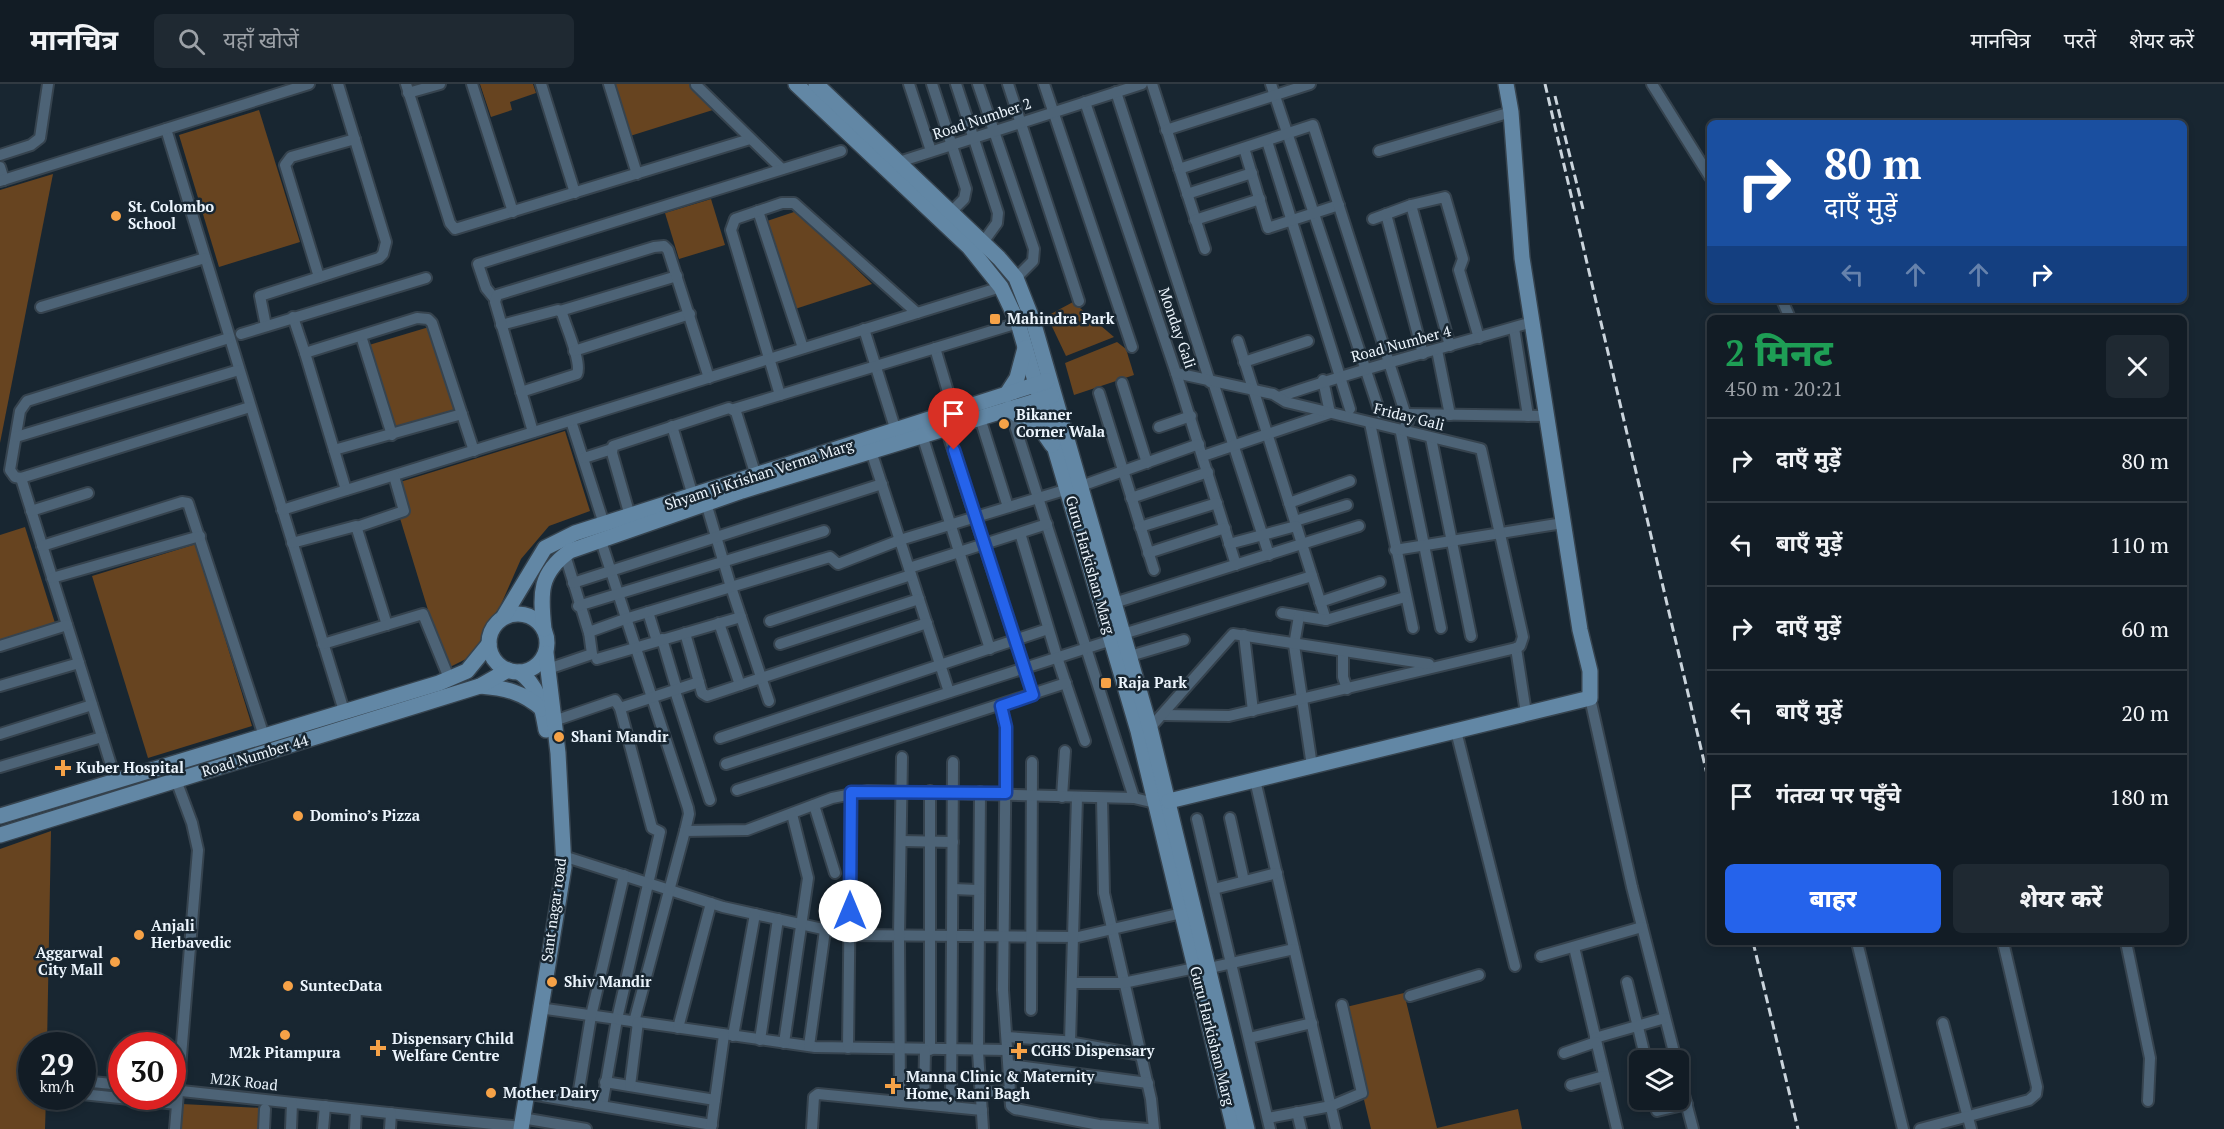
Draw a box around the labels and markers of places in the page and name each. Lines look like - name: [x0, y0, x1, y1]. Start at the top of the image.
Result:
- place label: St. Colombo School: [128, 196, 214, 233]
- marker: St. Colombo School: [109, 209, 123, 223]
- place label: Mahindra Park: [1007, 308, 1115, 328]
- marker: Mahindra Park: [988, 312, 1002, 326]
- pin: [928, 388, 979, 450]
- place label: Bikaner Corner Wala: [1016, 404, 1106, 441]
- marker: Bikaner Corner Wala: [997, 417, 1011, 431]
- place label: Raja Park: [1118, 672, 1187, 692]
- marker: Raja Park: [1099, 676, 1113, 690]
- place label: Shani Mandir: [571, 726, 669, 746]
- marker: Shani Mandir: [552, 730, 566, 744]
- place label: Kuber Hospital: [76, 757, 184, 777]
- marker: Kuber Hospital: [54, 759, 72, 777]
- place label: Domino’s Pizza: [310, 805, 421, 825]
- marker: Domino’s Pizza: [291, 809, 305, 823]
- place label: Anjali Herbavedic: [151, 915, 231, 952]
- marker: Anjali Herbavedic: [132, 928, 146, 942]
- place label: Aggarwal City Mall: [36, 942, 103, 979]
- marker: Aggarwal City Mall: [108, 955, 122, 969]
- place label: Shiv Mandir: [564, 971, 652, 991]
- place label: SuntecData: [300, 975, 383, 995]
- marker: Shiv Mandir: [545, 975, 559, 989]
- marker: SuntecData: [281, 979, 295, 993]
- marker: M2k Pitampura: [278, 1028, 292, 1042]
- place label: Dispensary Child Welfare Centre: [392, 1028, 514, 1065]
- marker: Dispensary Child Welfare Centre: [369, 1039, 387, 1057]
- place label: CGHS Dispensary: [1031, 1040, 1155, 1060]
- place label: M2k Pitampura: [229, 1042, 341, 1062]
- marker: CGHS Dispensary: [1012, 1044, 1026, 1058]
- place label: Manna Clinic & Maternity Home, Rani Bagh: [906, 1066, 1096, 1103]
- marker: Manna Clinic & Maternity Home, Rani Bagh: [884, 1077, 902, 1095]
- place label: Mother Dairy: [503, 1082, 600, 1102]
- marker: Mother Dairy: [484, 1086, 498, 1100]

